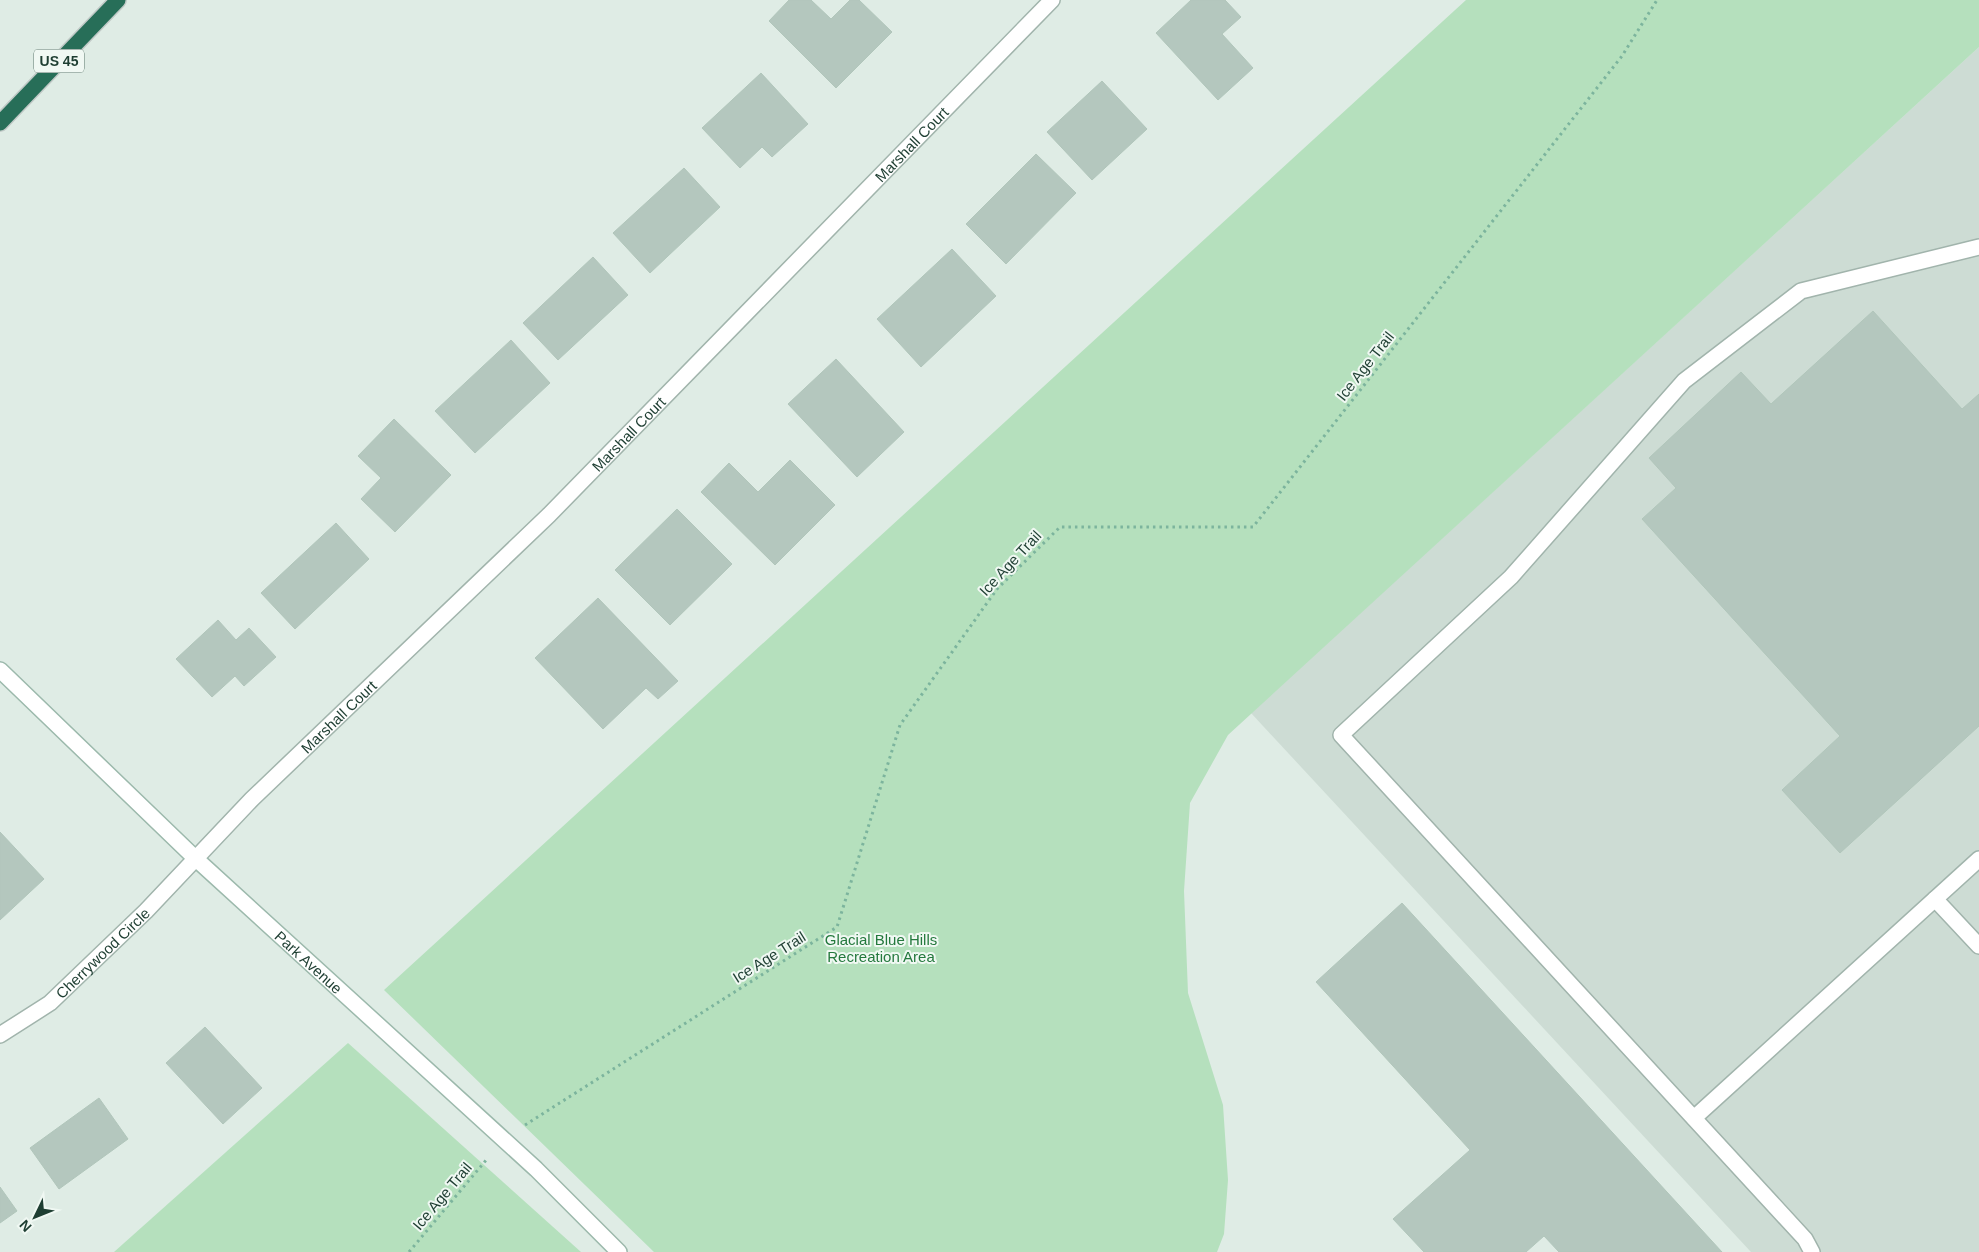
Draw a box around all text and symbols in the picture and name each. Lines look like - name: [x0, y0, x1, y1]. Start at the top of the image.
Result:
- road number: US 45: [34, 49, 84, 72]
- street label: Marshall Court: [871, 103, 952, 185]
- street label: Ice Age Trail: [1333, 328, 1397, 404]
- street label: Marshall Court: [588, 392, 669, 475]
- street label: Ice Age Trail: [976, 527, 1044, 599]
- street label: Marshall Court: [297, 676, 380, 756]
- street label: Cherrywood Circle: [52, 904, 153, 1002]
- street label: Park Avenue: [272, 927, 346, 997]
- street label: Ice Age Trail: [729, 928, 809, 986]
- park label: Glacial Blue Hills Recreation Area: [825, 931, 937, 965]
- street label: Ice Age Trail: [409, 1159, 475, 1233]
- north arrow: [10, 1192, 60, 1242]
- text: N: [16, 1217, 35, 1235]

